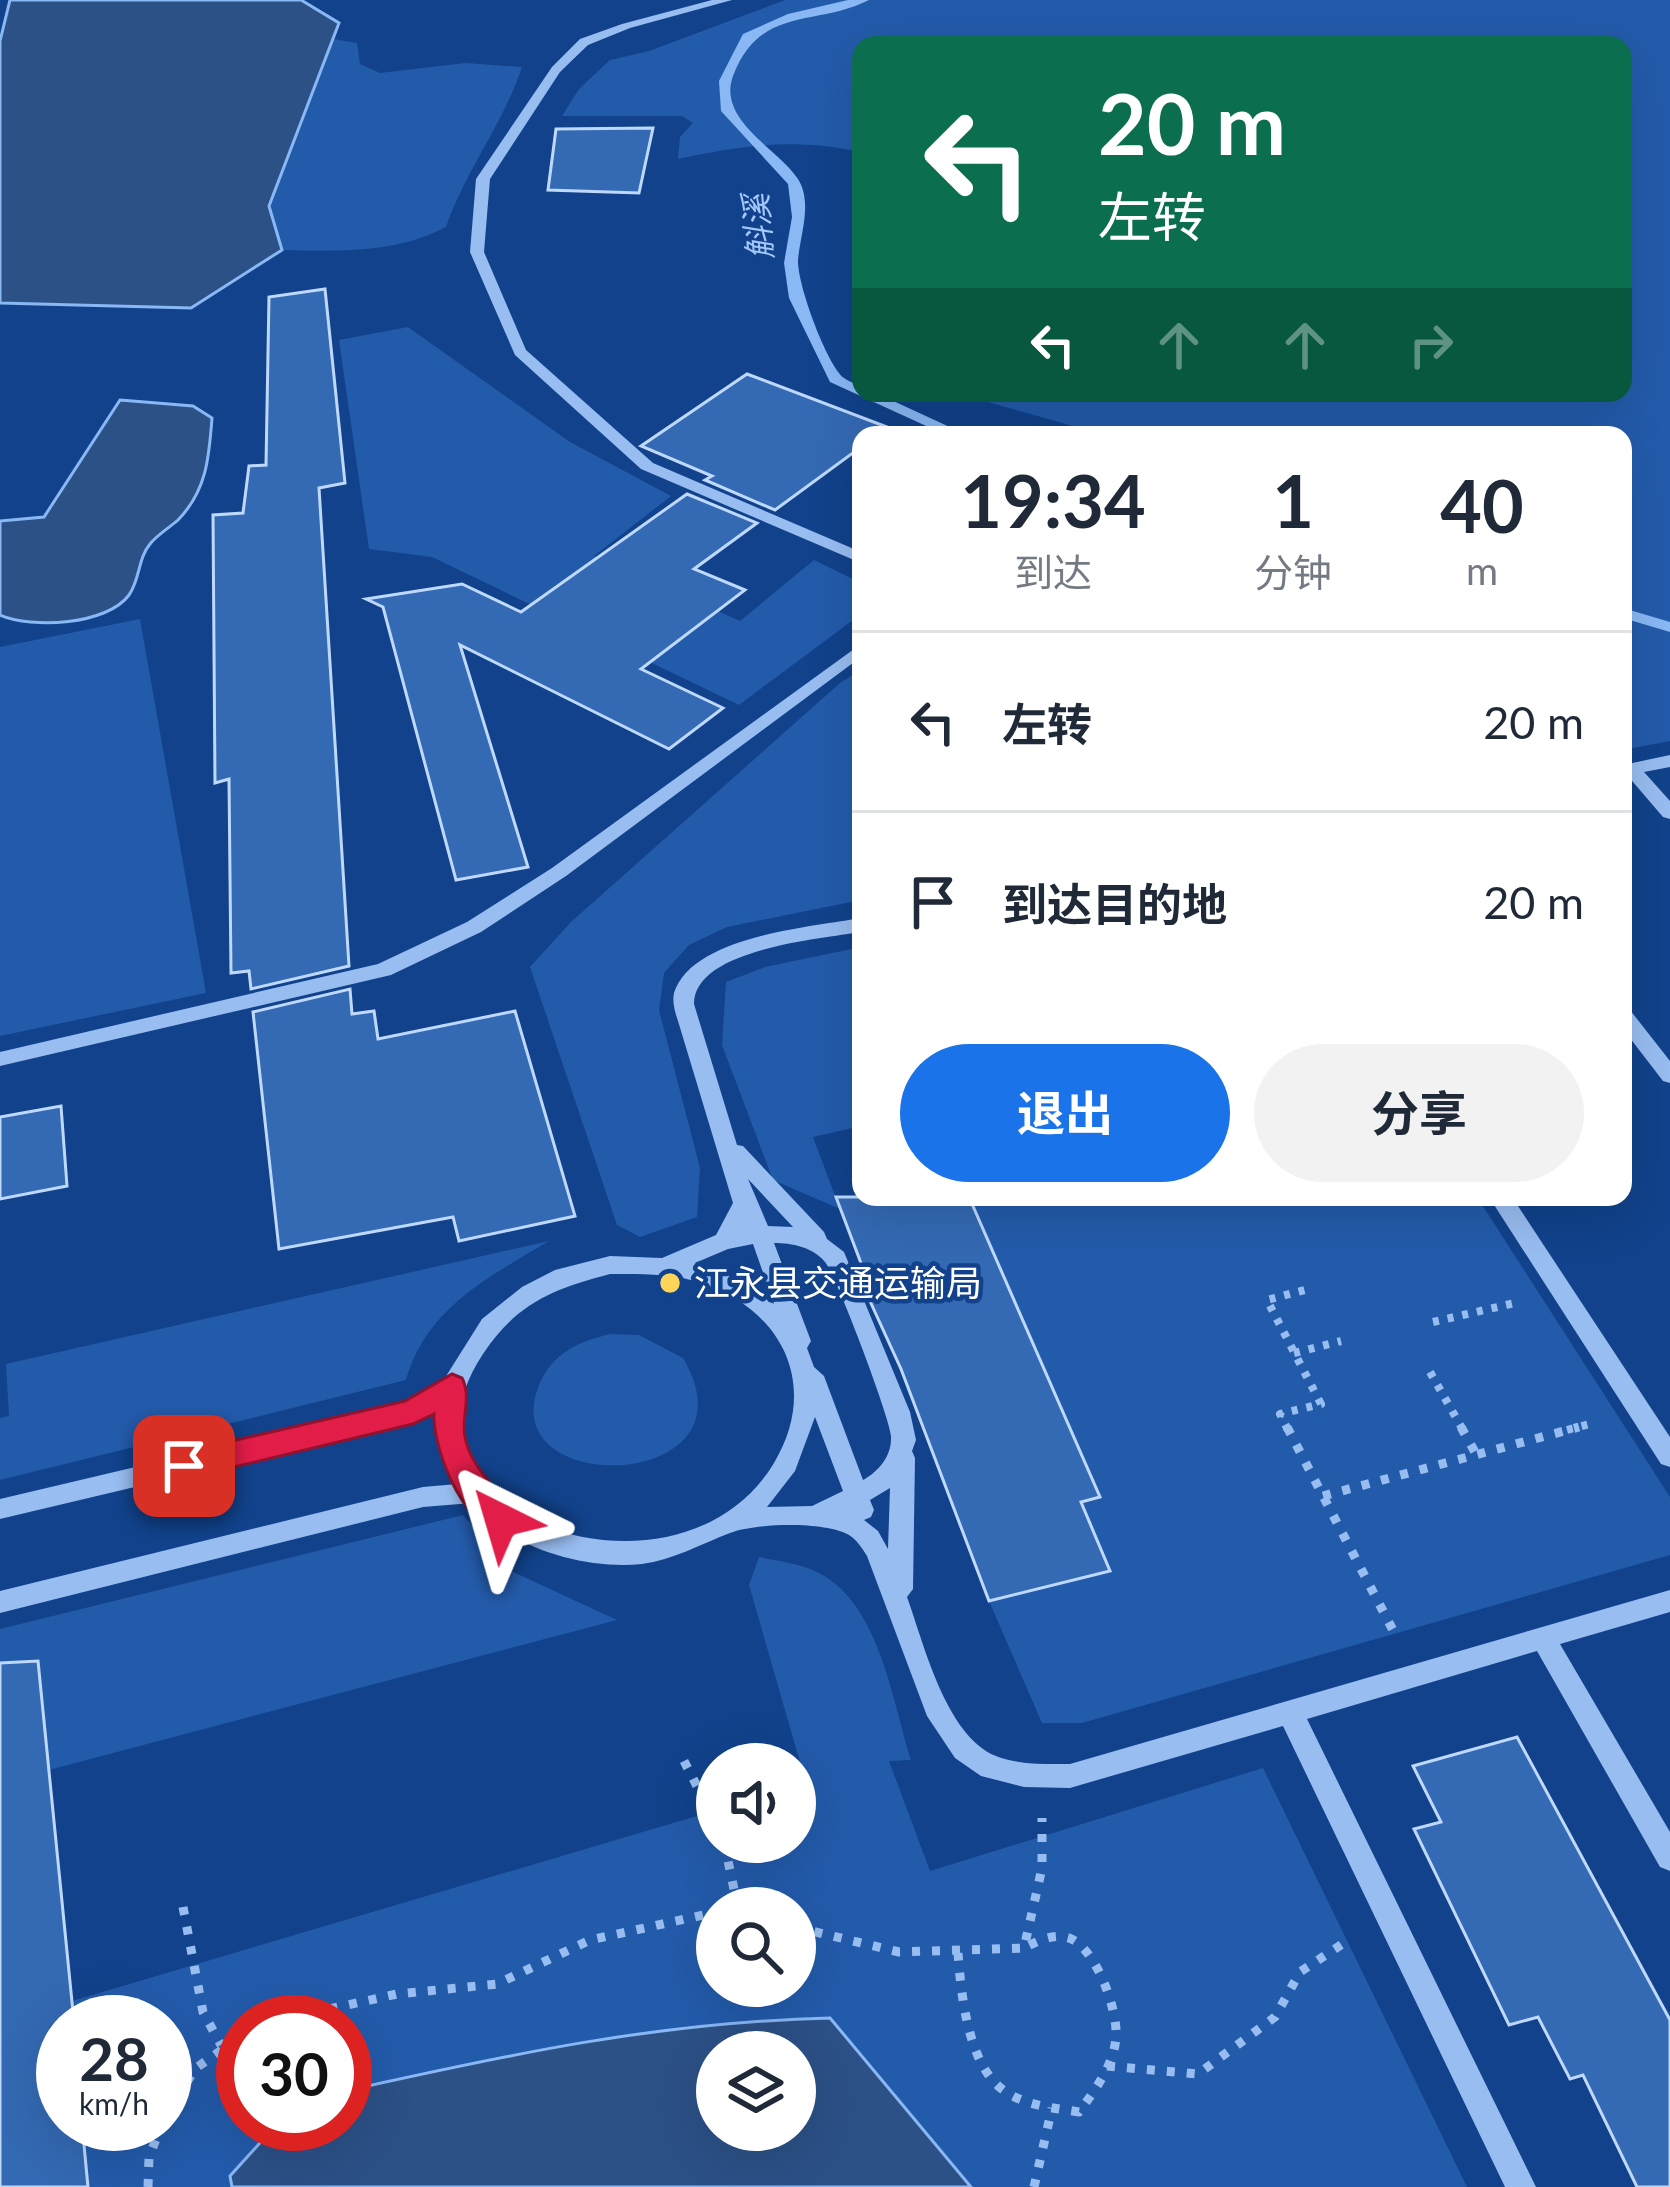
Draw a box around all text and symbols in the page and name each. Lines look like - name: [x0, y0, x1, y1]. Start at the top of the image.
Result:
- text: 20 m: [1098, 72, 1286, 173]
- icon: left: [900, 84, 1056, 240]
- text: 左转: [1098, 184, 1206, 249]
- water label: 斛溪: [734, 189, 780, 262]
- icon: left: [1020, 312, 1086, 378]
- icon: ahead: [1146, 312, 1212, 378]
- icon: ahead: [1272, 312, 1338, 378]
- icon: right: [1398, 312, 1464, 378]
- text: 19:34: [960, 457, 1146, 543]
- text: 1: [1272, 457, 1314, 543]
- text: 40: [1440, 462, 1524, 548]
- text: m: [1466, 547, 1498, 593]
- text: 到达: [1014, 549, 1092, 595]
- text: 分钟: [1254, 549, 1332, 595]
- icon: left: [900, 689, 966, 755]
- text: 20 m: [1483, 695, 1584, 749]
- text: 左转: [1002, 697, 1092, 751]
- icon: arrive: [900, 869, 966, 935]
- text: 20 m: [1483, 875, 1584, 929]
- text: 到达目的地: [1002, 877, 1227, 931]
- button: 退出: [900, 1044, 1230, 1182]
- button: 分享: [1254, 1044, 1584, 1182]
- place label: 江永县交通运输局: [694, 1260, 982, 1304]
- marker: 江永县交通运输局: [657, 1270, 683, 1296]
- pin: [133, 1415, 235, 1517]
- icon: arrive: [151, 1433, 217, 1499]
- position arrow: [438, 1457, 564, 1583]
- map controls: [696, 1743, 816, 2151]
- button: sound: [696, 1743, 816, 1863]
- button: search: [696, 1887, 816, 2007]
- speed limit sign: 30: [216, 1995, 372, 2151]
- text: 28: [79, 2022, 149, 2094]
- button: layers: [696, 2031, 816, 2151]
- text: km/h: [79, 2085, 149, 2121]

